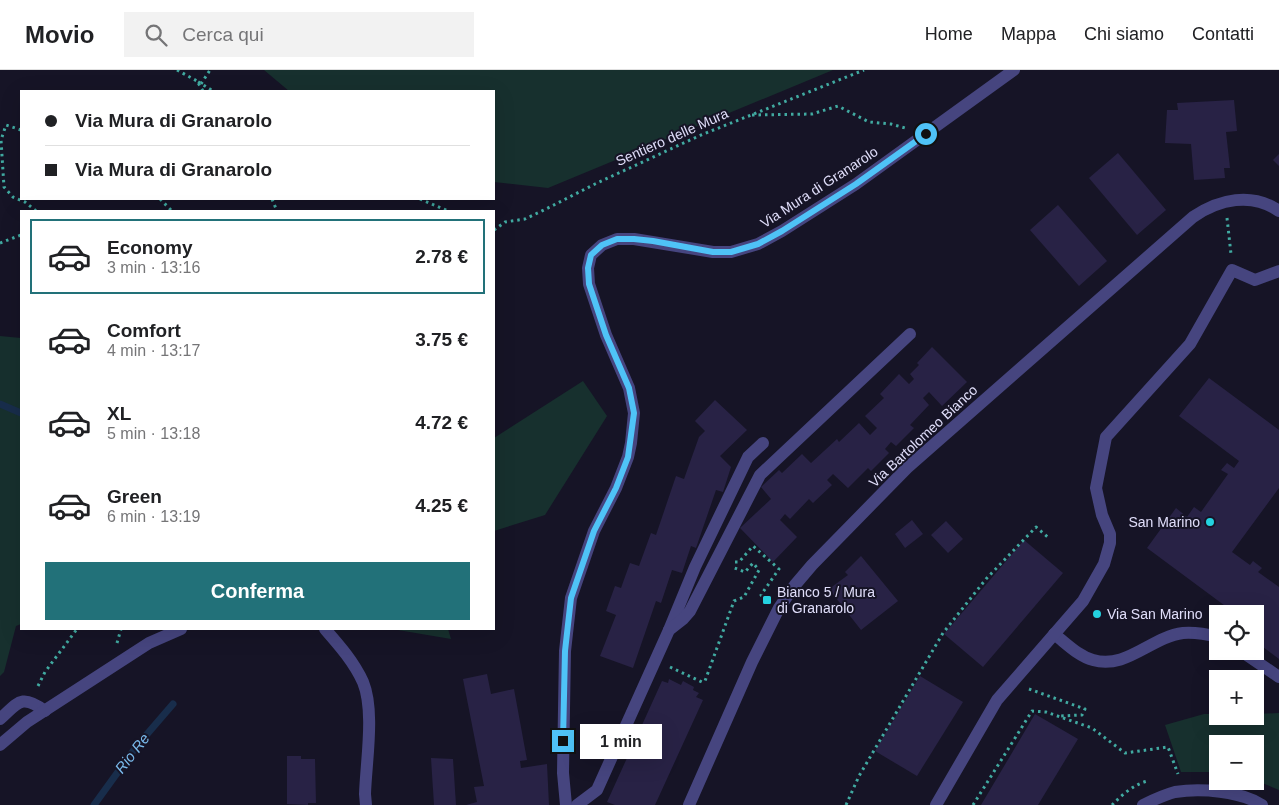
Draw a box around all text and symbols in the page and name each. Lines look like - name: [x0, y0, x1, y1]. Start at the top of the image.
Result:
- search box: [124, 12, 474, 57]
- text: Movio: [25, 21, 94, 48]
- icon: search: [142, 21, 170, 49]
- text: Cerca qui: [182, 24, 264, 45]
- text: Home: [925, 24, 973, 44]
- text: Mappa: [1001, 24, 1056, 44]
- text: Chi siamo: [1084, 24, 1164, 44]
- text: Contatti: [1192, 24, 1254, 44]
- street label: Sentiero delle Mura: [613, 105, 731, 169]
- text: Via Mura di Granarolo: [75, 110, 272, 131]
- route start: [915, 123, 937, 145]
- street label: Via Mura di Granarolo: [757, 143, 881, 231]
- text: Via Mura di Granarolo: [75, 159, 272, 180]
- icon: car: [47, 234, 92, 279]
- text: Economy: [107, 237, 193, 258]
- text: 2.78 €: [415, 246, 468, 267]
- text: 3 min · 13:16: [107, 259, 200, 276]
- icon: car: [47, 317, 92, 362]
- text: Comfort: [107, 320, 181, 341]
- text: 3.75 €: [415, 329, 468, 350]
- text: 4 min · 13:17: [107, 342, 200, 359]
- street label: Via Bartolomeo Bianco: [866, 382, 981, 490]
- icon: car: [47, 400, 92, 445]
- text: XL: [107, 403, 131, 424]
- text: 4.72 €: [415, 412, 468, 433]
- text: 5 min · 13:18: [107, 425, 200, 442]
- icon: car: [47, 483, 92, 528]
- text: Green: [107, 486, 162, 507]
- text: 4.25 €: [415, 495, 468, 516]
- text: 6 min · 13:19: [107, 508, 200, 525]
- place label: San Marino: [1128, 514, 1200, 530]
- marker: San Marino: [1204, 516, 1216, 528]
- button: Conferma: [45, 562, 470, 620]
- place label: Bianco 5 / Mura di Granarolo: [777, 584, 875, 616]
- marker: Bianco 5 / Mura di Granarolo: [761, 594, 773, 606]
- map controls: [1209, 605, 1264, 790]
- button: locate: [1209, 605, 1264, 660]
- place label: Via San Marino: [1107, 606, 1203, 622]
- marker: Via San Marino: [1091, 608, 1103, 620]
- button: +: [1209, 670, 1264, 725]
- callout: 1 min: [580, 724, 663, 758]
- water label: Rio Re: [111, 730, 153, 776]
- route end: [552, 730, 574, 752]
- text: 1 min: [600, 733, 642, 750]
- button: −: [1209, 735, 1264, 790]

